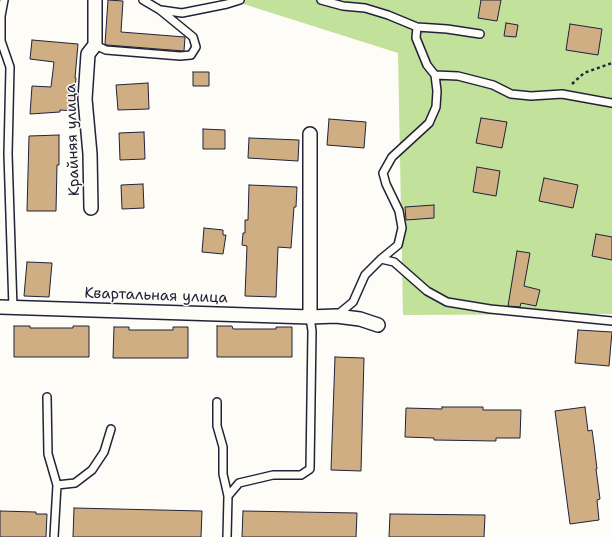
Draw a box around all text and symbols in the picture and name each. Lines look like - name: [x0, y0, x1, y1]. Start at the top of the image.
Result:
- street label: Крайняя улица: [62, 84, 84, 196]
- street label: Квартальная улица: [84, 285, 228, 307]

